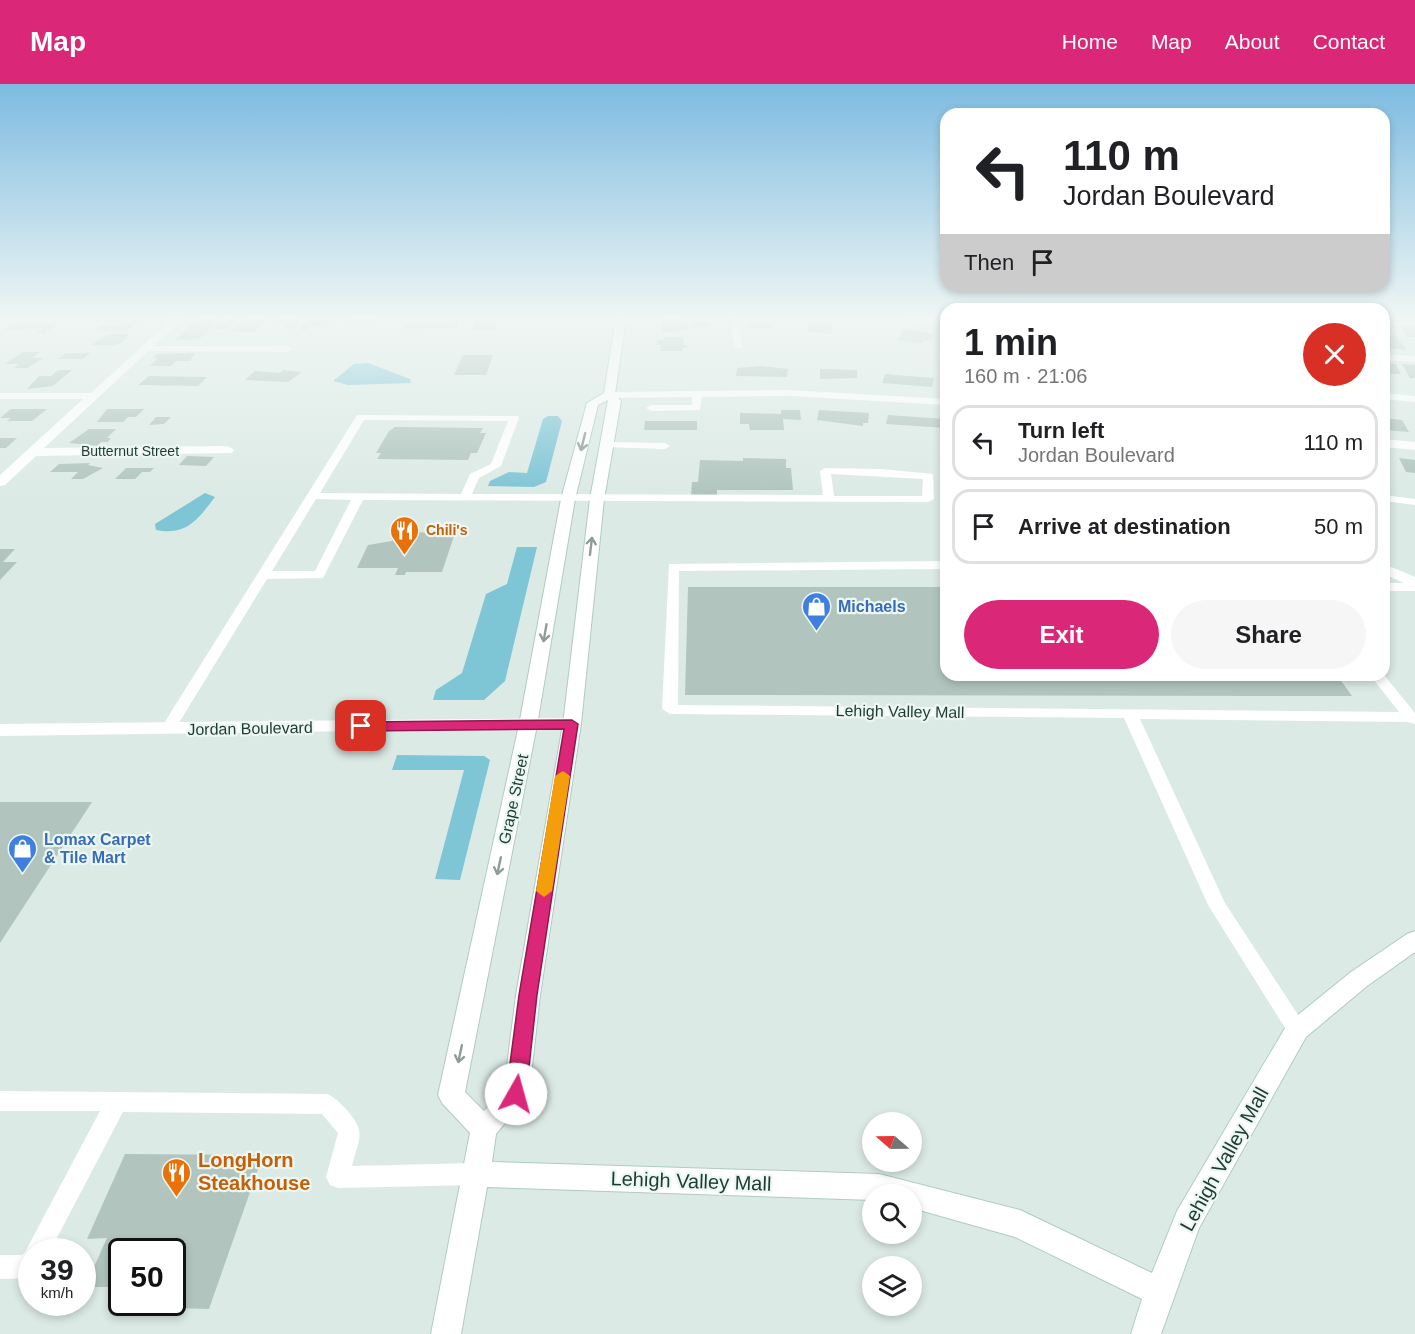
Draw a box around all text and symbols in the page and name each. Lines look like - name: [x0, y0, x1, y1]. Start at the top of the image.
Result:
- text: Map: [30, 26, 86, 57]
- text: Home: [1062, 30, 1118, 53]
- text: Map: [1151, 30, 1192, 53]
- text: About: [1225, 30, 1280, 53]
- text: Contact: [1313, 30, 1385, 53]
- icon: left: [964, 132, 1042, 210]
- text: 110 m: [1063, 132, 1180, 179]
- text: Jordan Boulevard: [1063, 181, 1275, 211]
- icon: arrive: [1026, 246, 1059, 279]
- text: Then: [964, 250, 1014, 275]
- text: 1 min: [964, 322, 1058, 363]
- button: close: [1303, 323, 1366, 386]
- text: 160 m · 21:06: [964, 365, 1087, 387]
- text: Turn left: [1018, 418, 1104, 443]
- icon: left: [967, 426, 1000, 459]
- text: 110 m: [1303, 430, 1363, 455]
- one-way arrow: [576, 432, 588, 451]
- street label: Butternut Street: [81, 443, 179, 459]
- text: Jordan Boulevard: [1018, 444, 1175, 466]
- icon: arrive: [967, 510, 1000, 543]
- restaurant icon: Chili's: [389, 514, 421, 556]
- text: Arrive at destination: [1018, 514, 1231, 539]
- text: 50 m: [1314, 514, 1363, 539]
- place label: Chili's: [426, 522, 468, 538]
- one-way arrow: [586, 536, 597, 556]
- shop icon: Michaels: [801, 590, 833, 632]
- place label: Michaels: [838, 598, 906, 615]
- button: Exit: [964, 600, 1159, 669]
- button: Share: [1171, 600, 1366, 669]
- one-way arrow: [539, 623, 550, 643]
- pin: [335, 700, 386, 751]
- street label: Lehigh Valley Mall: [836, 702, 964, 721]
- icon: arrive: [344, 709, 377, 742]
- street label: Jordan Boulevard: [187, 719, 313, 738]
- street label: Grape Street: [496, 752, 531, 846]
- place label: Lomax Carpet & Tile Mart: [44, 831, 151, 866]
- shop icon: Lomax Carpet & Tile Mart: [7, 832, 39, 874]
- one-way arrow: [493, 856, 504, 875]
- one-way arrow: [454, 1043, 465, 1063]
- position arrow: [484, 1062, 548, 1126]
- street label: Lehigh Valley Mall: [1175, 1083, 1273, 1235]
- north arrow: [862, 1112, 922, 1172]
- map controls: [862, 1112, 922, 1316]
- place label: LongHorn Steakhouse: [198, 1149, 310, 1194]
- restaurant icon: LongHorn Steakhouse: [161, 1156, 193, 1198]
- street label: Lehigh Valley Mall: [610, 1167, 772, 1195]
- button: search: [862, 1184, 922, 1244]
- speed limit sign: 50: [108, 1238, 186, 1316]
- text: 39: [40, 1253, 74, 1286]
- button: layers: [862, 1256, 922, 1316]
- text: km/h: [41, 1284, 73, 1301]

